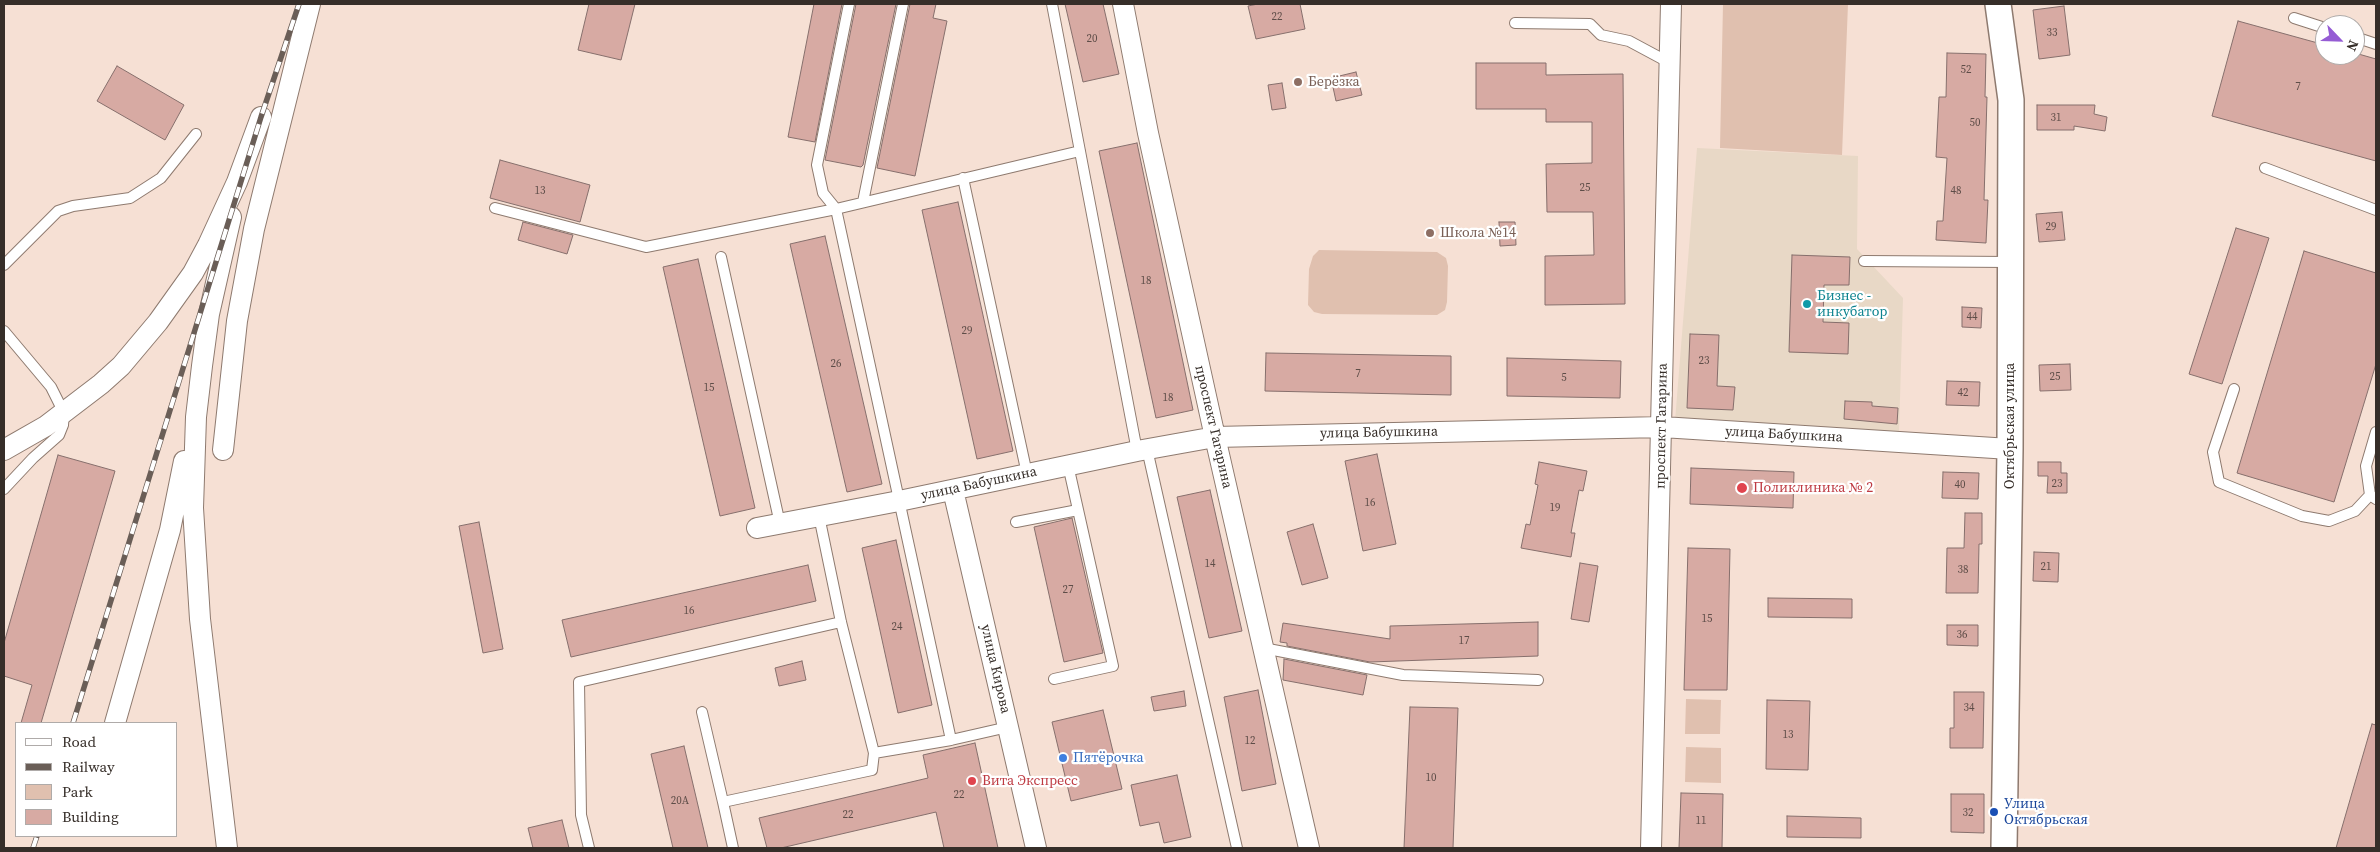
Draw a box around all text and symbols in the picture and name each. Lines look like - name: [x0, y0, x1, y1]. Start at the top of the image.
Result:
- house number: 22: [1272, 10, 1282, 24]
- north arrow: [2315, 15, 2365, 65]
- house number: 33: [2047, 26, 2057, 40]
- house number: 20: [1087, 32, 1097, 46]
- text: N: [2342, 37, 2364, 54]
- house number: 52: [1961, 63, 1971, 77]
- place label: Берёзка: [1308, 74, 1360, 90]
- marker: Берёзка: [1292, 76, 1304, 88]
- house number: 7: [2295, 80, 2301, 94]
- house number: 31: [2051, 111, 2061, 125]
- house number: 50: [1970, 116, 1980, 130]
- house number: 25: [1580, 181, 1590, 195]
- house number: 13: [535, 184, 545, 198]
- house number: 48: [1951, 184, 1961, 198]
- house number: 29: [2046, 220, 2056, 234]
- place label: Школа №14: [1440, 225, 1516, 241]
- marker: Школа №14: [1424, 227, 1436, 239]
- house number: 18: [1141, 274, 1151, 288]
- place label: Бизнес - инкубатор: [1817, 288, 1887, 321]
- marker: Бизнес - инкубатор: [1801, 298, 1813, 310]
- house number: 44: [1967, 310, 1977, 324]
- house number: 29: [962, 324, 972, 338]
- house number: 23: [1699, 354, 1709, 368]
- house number: 26: [831, 357, 841, 371]
- street label: проспект Гагарина: [1653, 363, 1671, 489]
- street label: Октябрьская улица: [2002, 363, 2018, 489]
- street label: проспект Гагарина: [1191, 364, 1235, 490]
- house number: 7: [1355, 367, 1361, 381]
- house number: 25: [2050, 370, 2060, 384]
- house number: 5: [1561, 371, 1567, 385]
- house number: 15: [704, 381, 714, 395]
- house number: 42: [1958, 386, 1968, 400]
- house number: 18: [1163, 391, 1173, 405]
- street label: улица Бабушкина: [1320, 424, 1438, 442]
- street label: улица Бабушкина: [1725, 424, 1843, 446]
- street label: улица Бабушкина: [920, 464, 1038, 504]
- house number: 23: [2052, 477, 2062, 491]
- house number: 40: [1955, 478, 1965, 492]
- place label: Поликлиника № 2: [1753, 480, 1873, 496]
- marker: Поликлиника № 2: [1735, 481, 1749, 495]
- house number: 16: [1365, 496, 1375, 510]
- house number: 19: [1550, 501, 1560, 515]
- house number: 14: [1205, 557, 1215, 571]
- house number: 21: [2041, 560, 2051, 574]
- house number: 38: [1958, 563, 1968, 577]
- house number: 27: [1063, 583, 1073, 597]
- house number: 16: [684, 604, 694, 618]
- house number: 15: [1702, 612, 1712, 626]
- house number: 24: [892, 620, 902, 634]
- street label: улица Кирова: [977, 623, 1013, 715]
- house number: 36: [1957, 628, 1967, 642]
- house number: 17: [1459, 634, 1469, 648]
- house number: 34: [1964, 701, 1974, 715]
- legend: [15, 722, 178, 837]
- house number: 13: [1783, 728, 1793, 742]
- text: Road: [62, 731, 96, 752]
- house number: 12: [1245, 734, 1255, 748]
- place label: Пятёрочка: [1073, 750, 1144, 766]
- marker: Пятёрочка: [1057, 752, 1069, 764]
- text: Railway: [62, 756, 115, 777]
- house number: 10: [1426, 771, 1436, 785]
- place label: Вита Экспресс: [982, 773, 1078, 789]
- marker: Вита Экспресс: [966, 775, 978, 787]
- text: Park: [62, 781, 93, 802]
- house number: 22: [954, 788, 964, 802]
- house number: 20А: [671, 794, 689, 808]
- place label: Улица Октябрьская: [2004, 796, 2088, 829]
- text: Building: [62, 806, 119, 827]
- house number: 32: [1963, 806, 1973, 820]
- marker: Улица Октябрьская: [1988, 806, 2000, 818]
- house number: 22: [843, 808, 853, 822]
- house number: 11: [1696, 814, 1706, 828]

